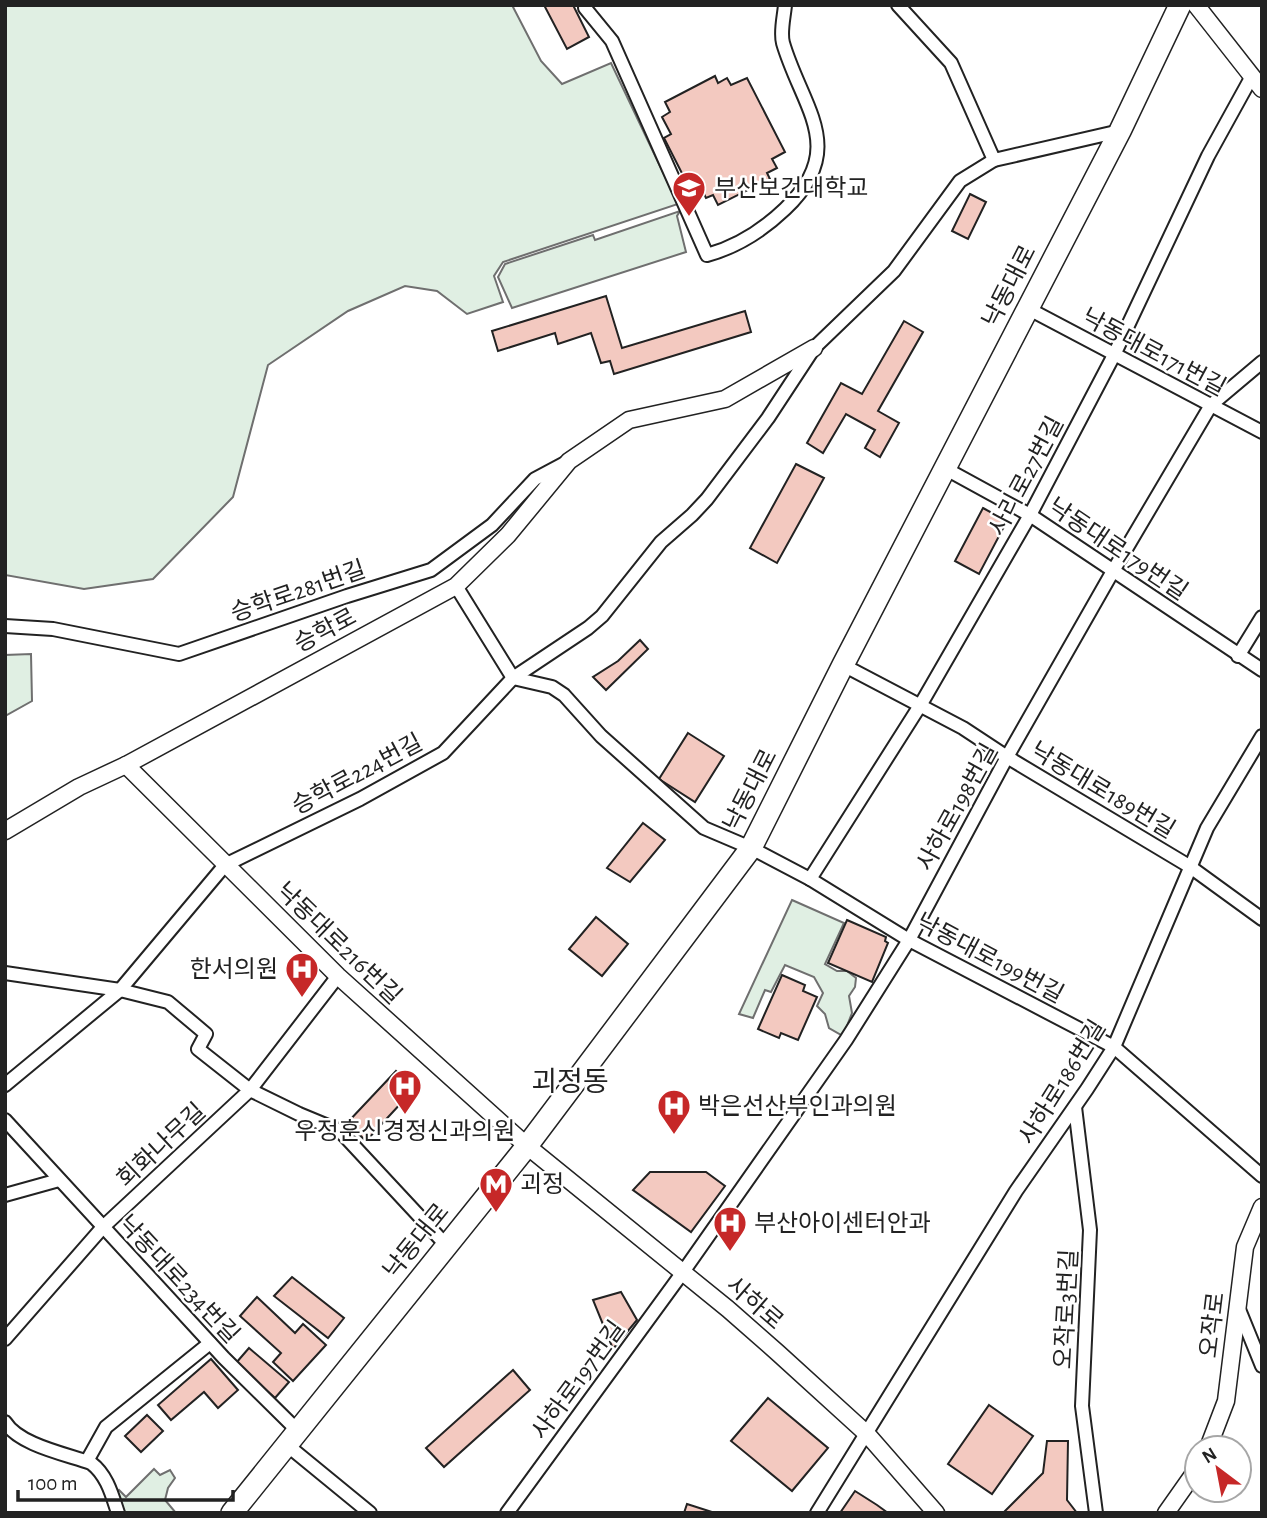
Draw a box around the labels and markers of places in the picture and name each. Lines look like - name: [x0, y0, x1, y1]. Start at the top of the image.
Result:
- school or university icon: 부산보건대학교: [670, 169, 708, 218]
- place label: 부산보건대학교: [714, 175, 869, 201]
- hospital icon: 한서의원: [283, 950, 321, 999]
- place label: 한서의원: [190, 957, 278, 982]
- hospital icon: 우정훈신경정신과의원: [386, 1067, 424, 1116]
- hospital icon: 박은선산부인과의원: [655, 1087, 693, 1136]
- place label: 박은선산부인과의원: [698, 1094, 897, 1119]
- place label: 우정훈신경정신과의원: [295, 1118, 515, 1144]
- metro station icon: 괴정: [477, 1165, 515, 1214]
- place label: 괴정: [520, 1172, 564, 1197]
- hospital icon: 부산아이센터안과: [711, 1204, 749, 1253]
- place label: 부산아이센터안과: [754, 1211, 931, 1236]

